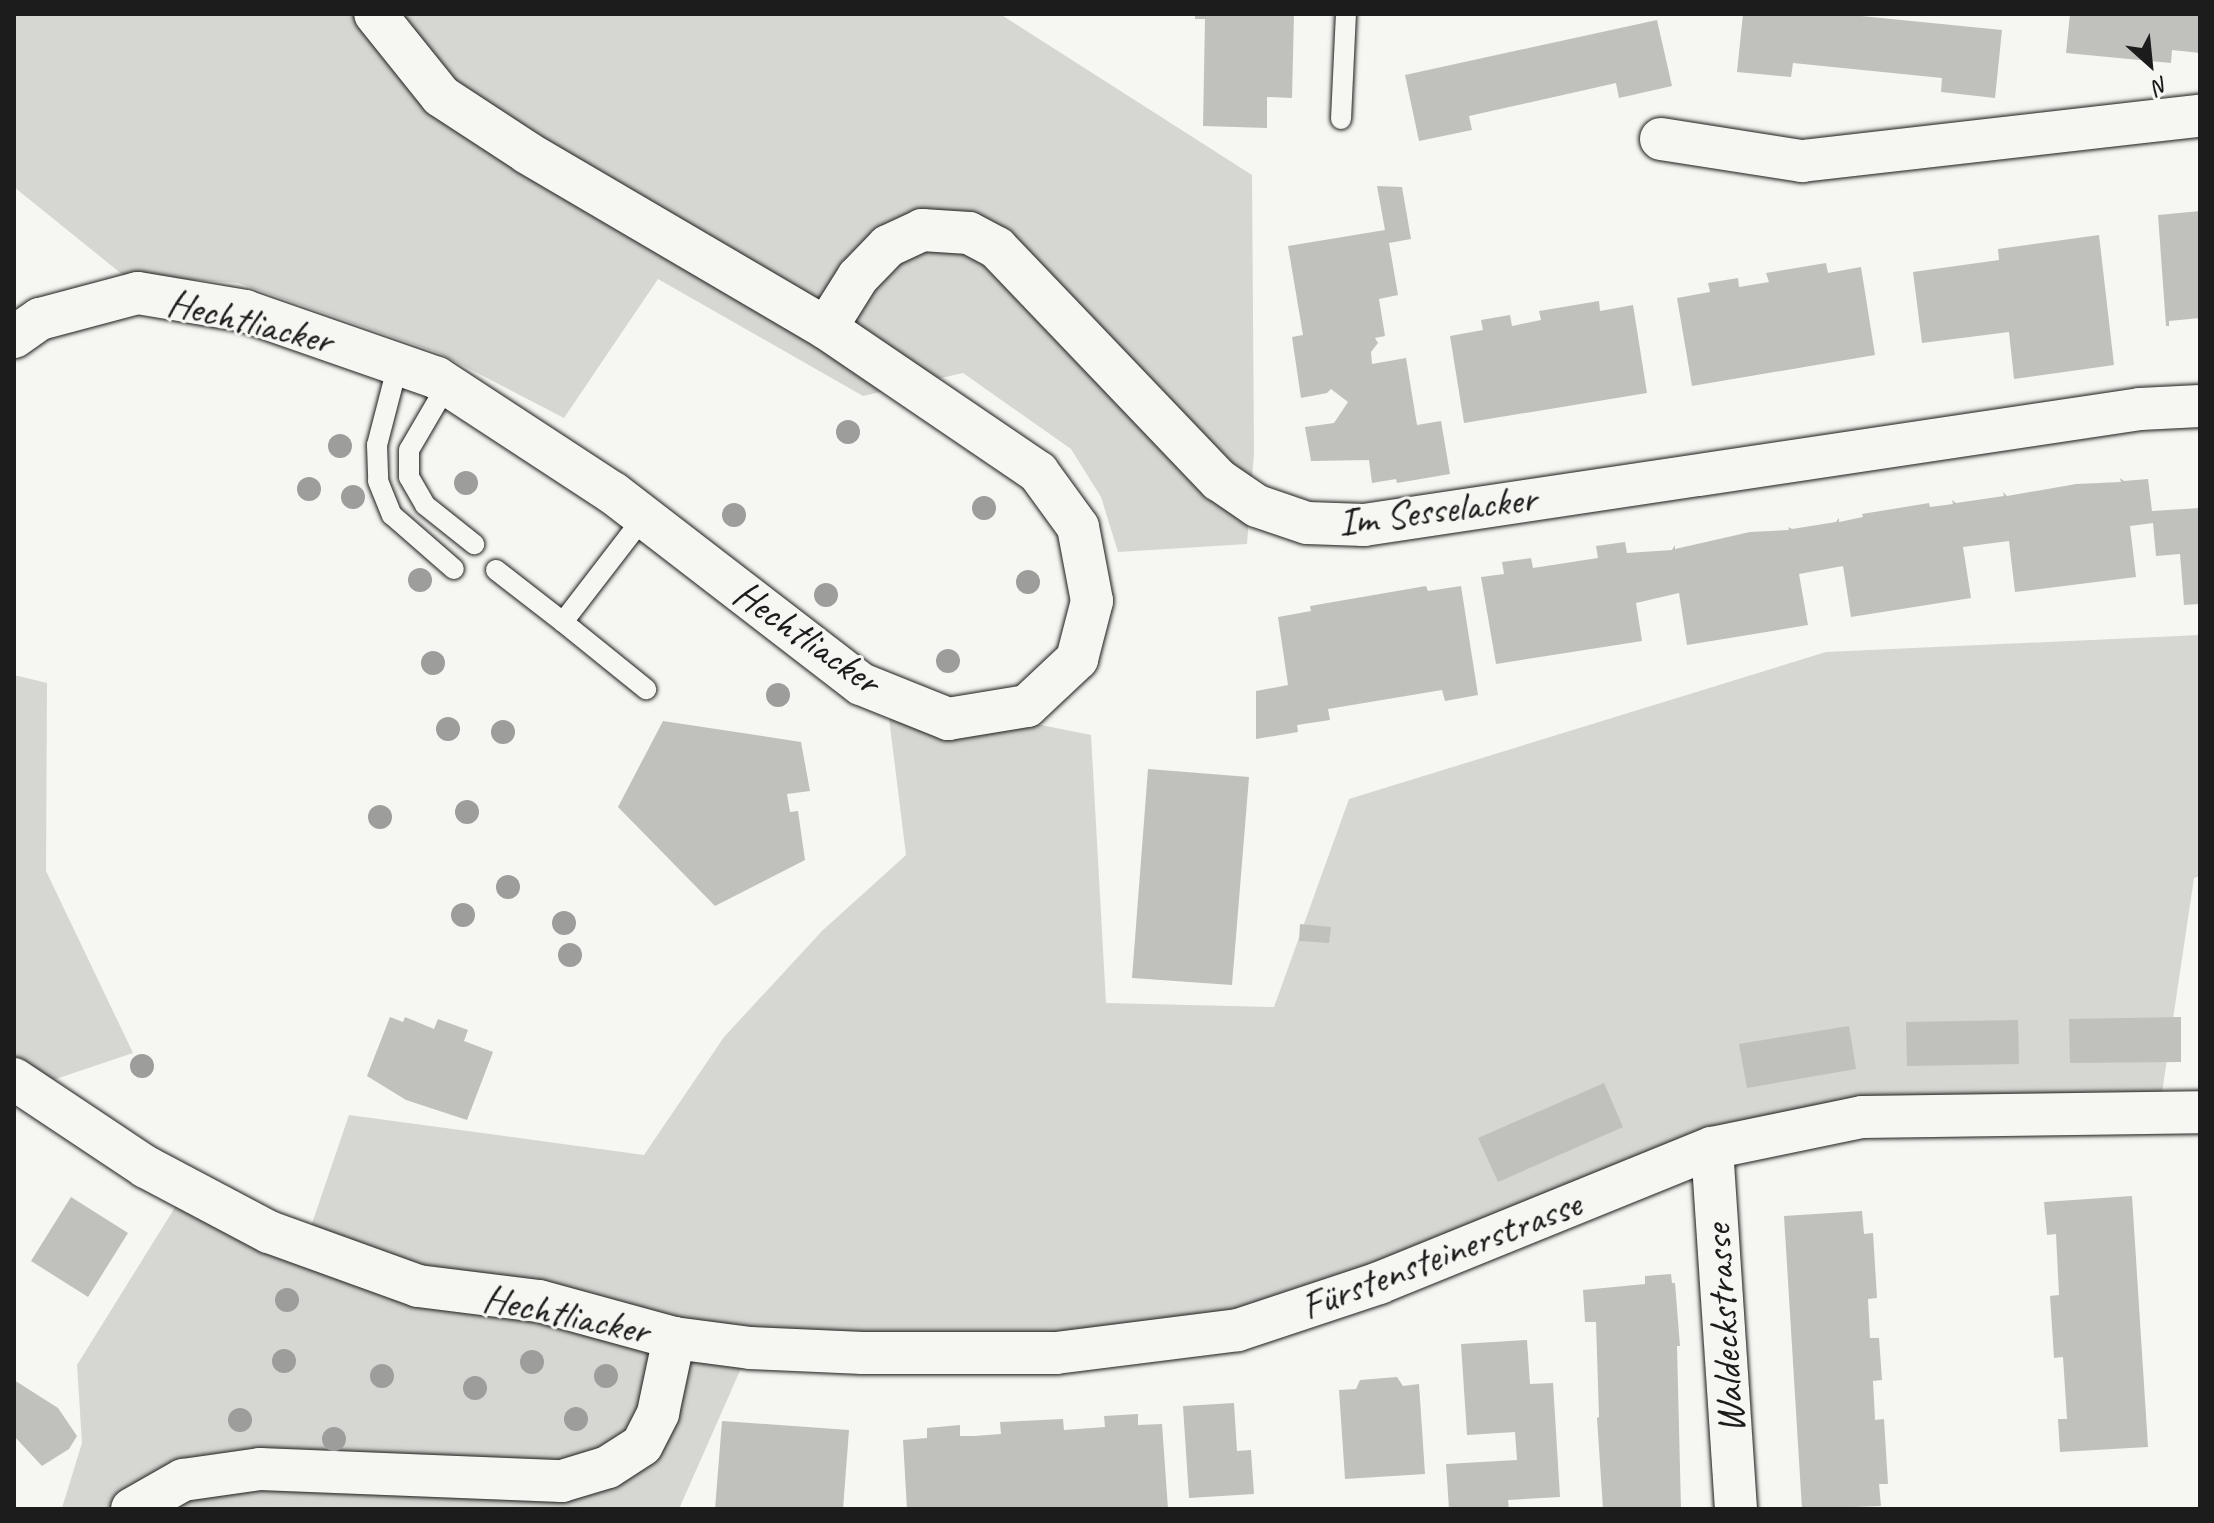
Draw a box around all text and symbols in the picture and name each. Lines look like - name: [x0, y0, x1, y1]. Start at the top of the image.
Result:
- north arrow: [2110, 24, 2190, 104]
- text: N: [2148, 70, 2173, 101]
- street label: Hechtliacker: [163, 277, 337, 365]
- street label: Im Sesselacker: [1335, 474, 1539, 546]
- street label: Hechtliacker: [725, 569, 889, 705]
- street label: Fürstensteinerstrasse: [1294, 1180, 1588, 1330]
- street label: Waldeckstrasse: [1693, 1223, 1755, 1435]
- street label: Hechtliacker: [479, 1273, 653, 1355]

